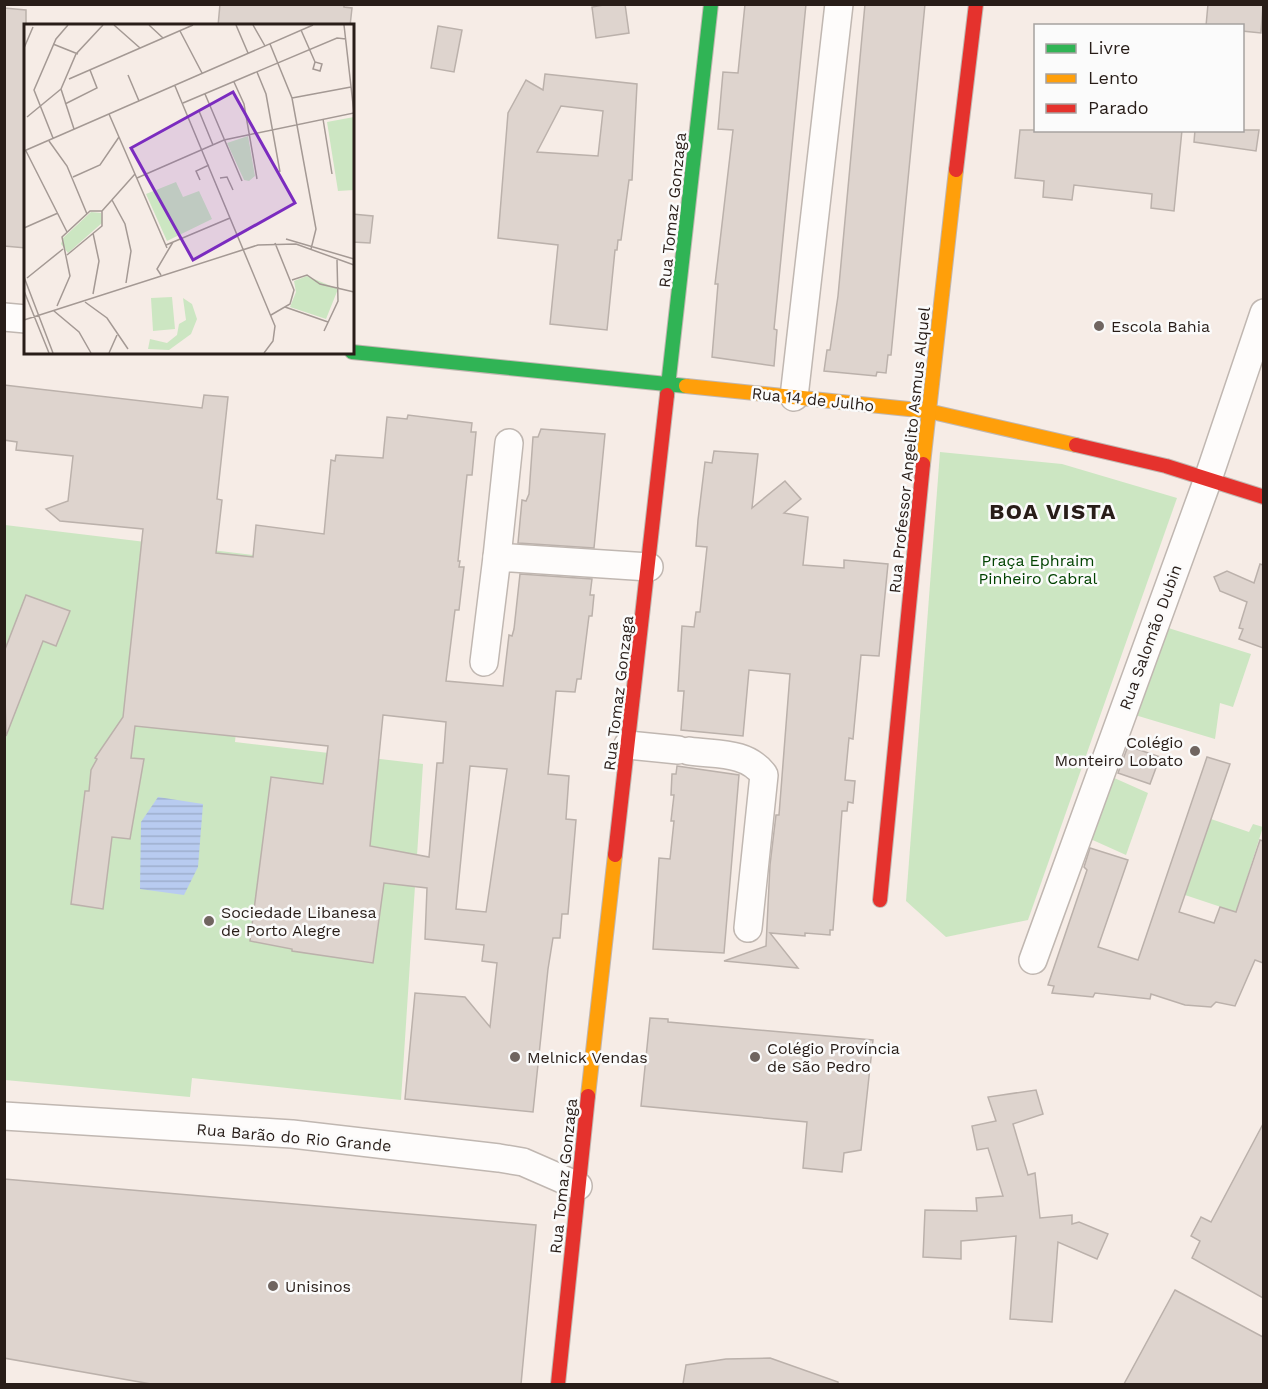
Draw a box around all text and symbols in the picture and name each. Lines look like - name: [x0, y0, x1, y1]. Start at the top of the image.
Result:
- inset map: [24, 24, 354, 354]
- legend: [1034, 24, 1244, 132]
- text: Livre: [1088, 37, 1130, 58]
- text: Lento: [1088, 67, 1138, 88]
- text: Parado: [1088, 97, 1149, 118]
- street label: Rua Tomaz Gonzaga: [655, 131, 690, 289]
- street label: Rua Professor Angelito Asmus Alquel: [885, 306, 934, 594]
- place label: Escola Bahia: [1111, 317, 1210, 336]
- marker: Escola Bahia: [1092, 319, 1106, 333]
- street label: Rua 14 de Julho: [751, 384, 875, 415]
- district label: BOA VISTA: [989, 499, 1117, 524]
- park label: Praça Ephraim Pinheiro Cabral: [979, 551, 1098, 588]
- street label: Rua Salomão Dubin: [1115, 562, 1186, 712]
- street label: Rua Tomaz Gonzaga: [600, 614, 637, 772]
- place label: Colégio Monteiro Lobato: [1055, 733, 1183, 770]
- marker: Colégio Monteiro Lobato: [1188, 744, 1202, 758]
- place label: Sociedade Libanesa de Porto Alegre: [221, 903, 377, 940]
- marker: Sociedade Libanesa de Porto Alegre: [202, 914, 216, 928]
- place label: Colégio Província de São Pedro: [767, 1039, 900, 1076]
- place label: Melnick Vendas: [527, 1048, 648, 1067]
- marker: Melnick Vendas: [508, 1050, 522, 1064]
- marker: Colégio Província de São Pedro: [748, 1050, 762, 1064]
- street label: Rua Tomaz Gonzaga: [546, 1097, 581, 1255]
- street label: Rua Barão do Rio Grande: [196, 1120, 392, 1155]
- place label: Unisinos: [285, 1277, 351, 1296]
- marker: Unisinos: [266, 1279, 280, 1293]

